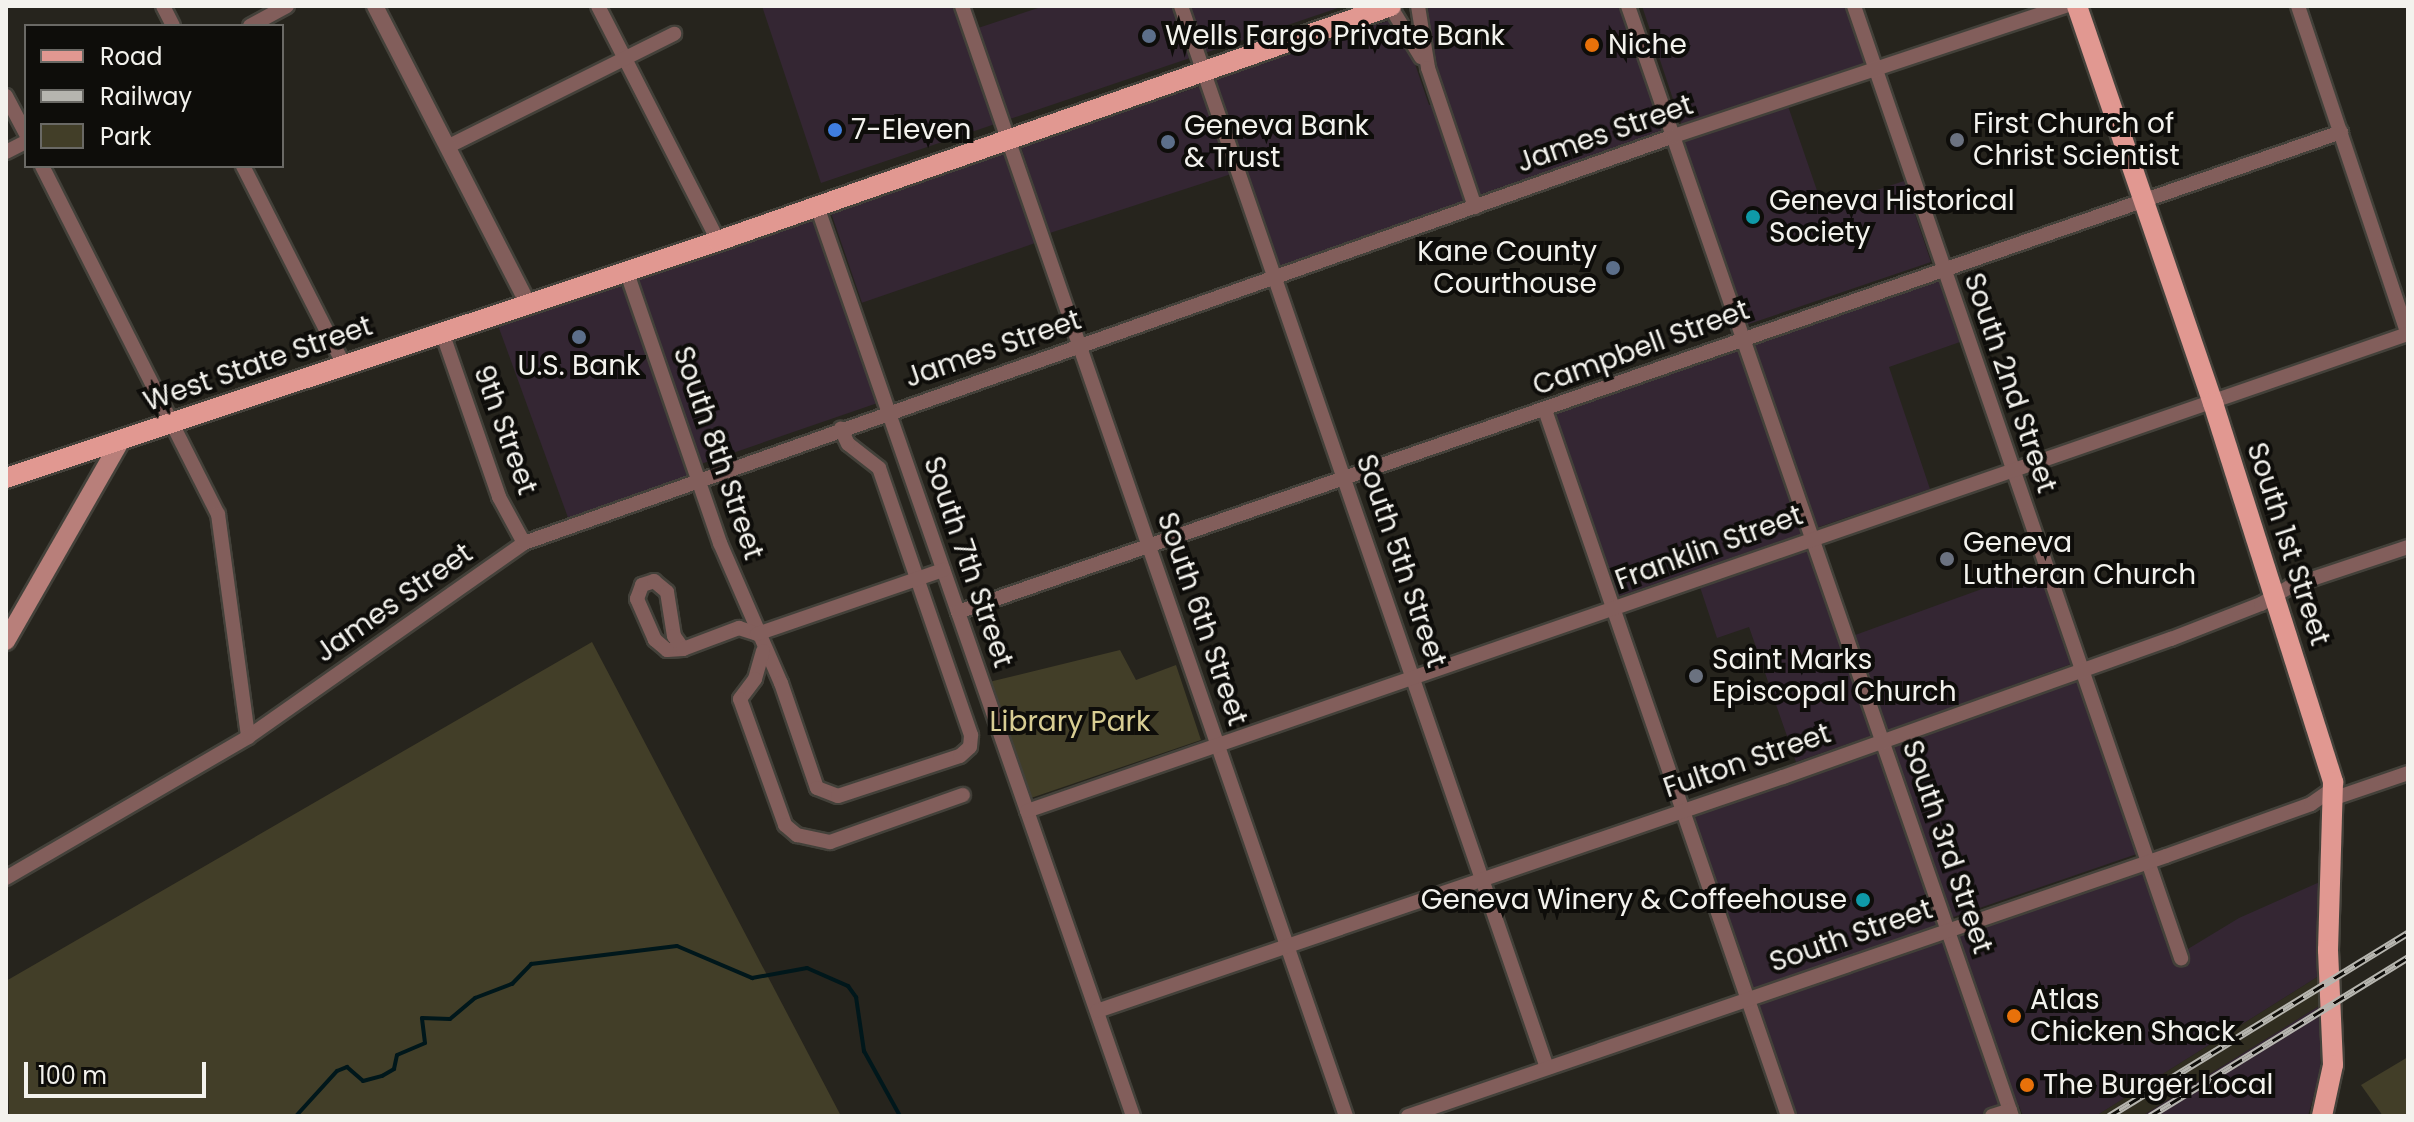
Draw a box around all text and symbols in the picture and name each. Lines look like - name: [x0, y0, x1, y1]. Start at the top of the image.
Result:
- place label: Wells Fargo Private Bank: [1165, 19, 1505, 53]
- legend: [24, 24, 284, 168]
- marker: Wells Fargo Private Bank: [1140, 27, 1158, 45]
- place label: Niche: [1608, 28, 1687, 62]
- marker: Niche: [1583, 36, 1601, 54]
- text: Road: [100, 40, 162, 73]
- text: Railway: [100, 80, 192, 113]
- street label: James Street: [1513, 88, 1697, 180]
- place label: First Church of Christ Scientist: [1973, 107, 2180, 173]
- place label: Geneva Bank & Trust: [1184, 109, 1369, 175]
- place label: 7-Eleven: [851, 113, 971, 147]
- text: Park: [100, 120, 151, 153]
- marker: 7-Eleven: [826, 121, 844, 139]
- marker: First Church of Christ Scientist: [1948, 131, 1966, 149]
- marker: Geneva Bank & Trust: [1159, 133, 1177, 151]
- place label: Geneva Historical Society: [1769, 184, 2015, 250]
- marker: Geneva Historical Society: [1744, 208, 1762, 226]
- place label: Kane County Courthouse: [1417, 235, 1597, 301]
- marker: Kane County Courthouse: [1604, 259, 1622, 277]
- street label: South 2nd Street: [1957, 269, 2063, 497]
- street label: Campbell Street: [1528, 293, 1754, 403]
- street label: James Street: [901, 303, 1085, 395]
- street label: West State Street: [139, 309, 377, 419]
- marker: U.S. Bank: [570, 328, 588, 346]
- street label: South 8th Street: [666, 342, 770, 564]
- place label: U.S. Bank: [517, 349, 641, 383]
- street label: 9th Street: [466, 361, 544, 499]
- street label: South 1st Street: [2239, 438, 2337, 650]
- street label: South 5th Street: [1349, 450, 1453, 672]
- street label: South 7th Street: [916, 452, 1020, 672]
- street label: Franklin Street: [1611, 499, 1807, 597]
- street label: South 6th Street: [1150, 508, 1254, 730]
- place label: Geneva Lutheran Church: [1963, 526, 2196, 592]
- street label: James Street: [309, 536, 479, 670]
- marker: Geneva Lutheran Church: [1938, 550, 1956, 568]
- place label: Saint Marks Episcopal Church: [1712, 643, 1957, 709]
- marker: Saint Marks Episcopal Church: [1687, 667, 1705, 685]
- park label: Library Park: [990, 705, 1150, 739]
- street label: Fulton Street: [1659, 717, 1835, 805]
- street label: South 3rd Street: [1895, 736, 1999, 958]
- place label: Geneva Winery & Coffeehouse: [1421, 883, 1847, 917]
- marker: Geneva Winery & Coffeehouse: [1854, 891, 1872, 909]
- street label: South Street: [1765, 892, 1937, 980]
- place label: Atlas Chicken Shack: [2030, 983, 2235, 1049]
- marker: Atlas Chicken Shack: [2005, 1007, 2023, 1025]
- scale bar: [28, 1046, 210, 1096]
- text: 100 m: [38, 1059, 107, 1092]
- place label: The Burger Local: [2043, 1068, 2273, 1102]
- marker: The Burger Local: [2018, 1076, 2036, 1094]

